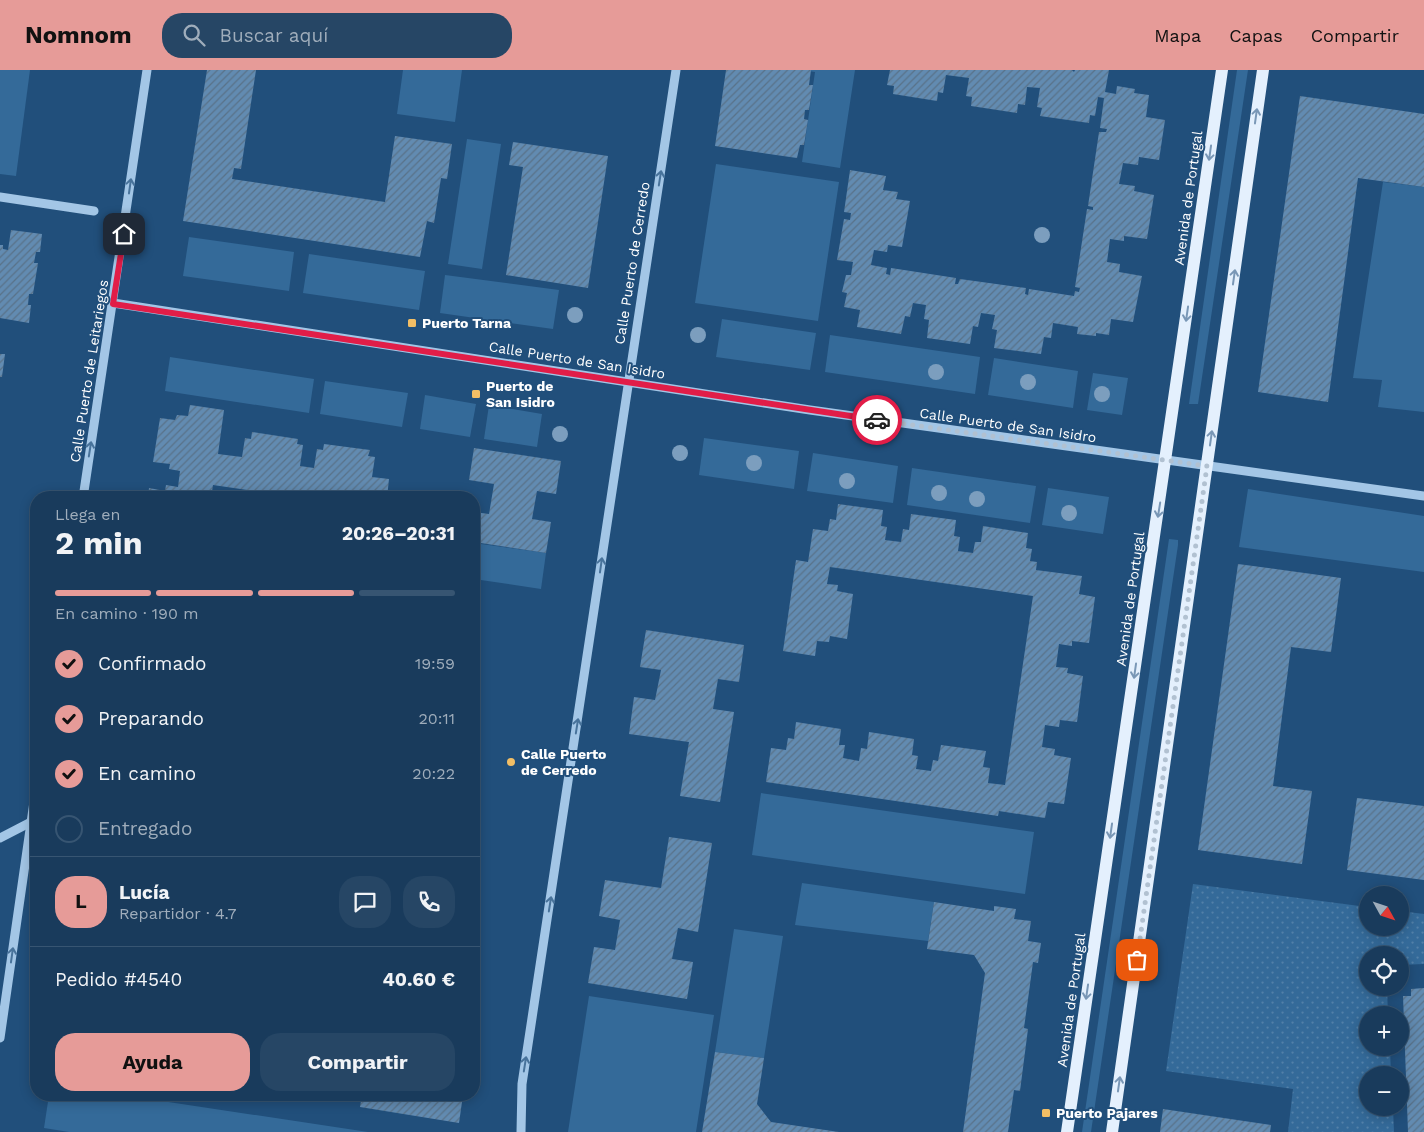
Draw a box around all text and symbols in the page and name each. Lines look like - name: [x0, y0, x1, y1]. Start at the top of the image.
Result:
- search box: [162, 13, 512, 58]
- text: Nomnom: [25, 21, 132, 49]
- icon: search: [180, 21, 208, 49]
- text: Buscar aquí: [220, 24, 328, 47]
- text: Mapa: [1154, 25, 1201, 46]
- text: Capas: [1229, 25, 1283, 46]
- text: Compartir: [1311, 25, 1399, 46]
- one-way arrow: [1252, 108, 1262, 124]
- street label: Avenida de Portugal: [1171, 129, 1205, 266]
- one-way arrow: [1205, 145, 1215, 161]
- one-way arrow: [655, 171, 665, 187]
- one-way arrow: [126, 178, 136, 194]
- street label: Calle Puerto de Cerredo: [611, 181, 653, 345]
- pin: [103, 213, 145, 255]
- icon: home: [110, 220, 138, 248]
- one-way arrow: [1229, 269, 1239, 285]
- street label: Calle Puerto de Leitariegos: [67, 279, 111, 463]
- one-way arrow: [1182, 306, 1192, 322]
- place label: Puerto Tarna: [422, 315, 512, 331]
- marker: Puerto Tarna: [406, 317, 418, 329]
- street label: Calle Puerto de San Isidro: [488, 338, 666, 382]
- place label: Puerto de San Isidro: [486, 378, 555, 410]
- marker: Puerto de San Isidro: [470, 388, 482, 400]
- courier: [852, 395, 902, 445]
- street label: Calle Puerto de San Isidro: [919, 405, 1097, 445]
- icon: car: [863, 406, 891, 434]
- one-way arrow: [1206, 430, 1216, 446]
- one-way arrow: [86, 442, 96, 458]
- one-way arrow: [1153, 502, 1163, 518]
- text: Llega en: [55, 505, 121, 524]
- text: 20:26–20:31: [342, 522, 455, 545]
- text: 2 min: [55, 524, 143, 562]
- street label: Avenida de Portugal: [1113, 530, 1147, 667]
- one-way arrow: [596, 557, 606, 573]
- text: En camino · 190 m: [55, 604, 199, 623]
- icon: check: [55, 650, 83, 678]
- text: Confirmado: [98, 652, 207, 675]
- text: 19:59: [415, 654, 455, 673]
- one-way arrow: [1129, 662, 1139, 678]
- icon: check: [55, 705, 83, 733]
- text: Preparando: [98, 707, 204, 730]
- text: 20:11: [419, 709, 455, 728]
- one-way arrow: [573, 718, 583, 734]
- place label: Calle Puerto de Cerredo: [521, 746, 606, 778]
- marker: Calle Puerto de Cerredo: [505, 756, 517, 768]
- icon: check: [55, 760, 83, 788]
- text: En camino: [98, 762, 196, 785]
- text: 20:22: [412, 764, 455, 783]
- text: Entregado: [98, 817, 192, 840]
- one-way arrow: [1106, 823, 1116, 839]
- button: chat: [339, 876, 391, 928]
- button: phone: [403, 876, 455, 928]
- text: Lucía: [119, 881, 169, 904]
- north arrow: [1359, 886, 1409, 936]
- map controls: [1359, 886, 1409, 1116]
- text: L: [75, 890, 87, 913]
- one-way arrow: [545, 896, 555, 912]
- text: Repartidor · 4.7: [119, 904, 236, 923]
- street label: Avenida de Portugal: [1054, 931, 1088, 1068]
- pin: [1116, 939, 1158, 981]
- icon: bag: [1123, 946, 1151, 974]
- button: locate: [1359, 946, 1409, 996]
- one-way arrow: [7, 947, 17, 963]
- text: Pedido #4540: [55, 968, 182, 991]
- text: 40.60 €: [383, 968, 455, 991]
- one-way arrow: [1082, 984, 1092, 1000]
- button: +: [1359, 1006, 1409, 1056]
- button: Ayuda: [55, 1033, 250, 1091]
- button: Compartir: [260, 1033, 455, 1091]
- one-way arrow: [520, 1056, 530, 1072]
- button: −: [1359, 1066, 1409, 1116]
- one-way arrow: [1114, 1076, 1124, 1092]
- place label: Puerto Pajares: [1056, 1105, 1158, 1121]
- marker: Puerto Pajares: [1040, 1107, 1052, 1119]

